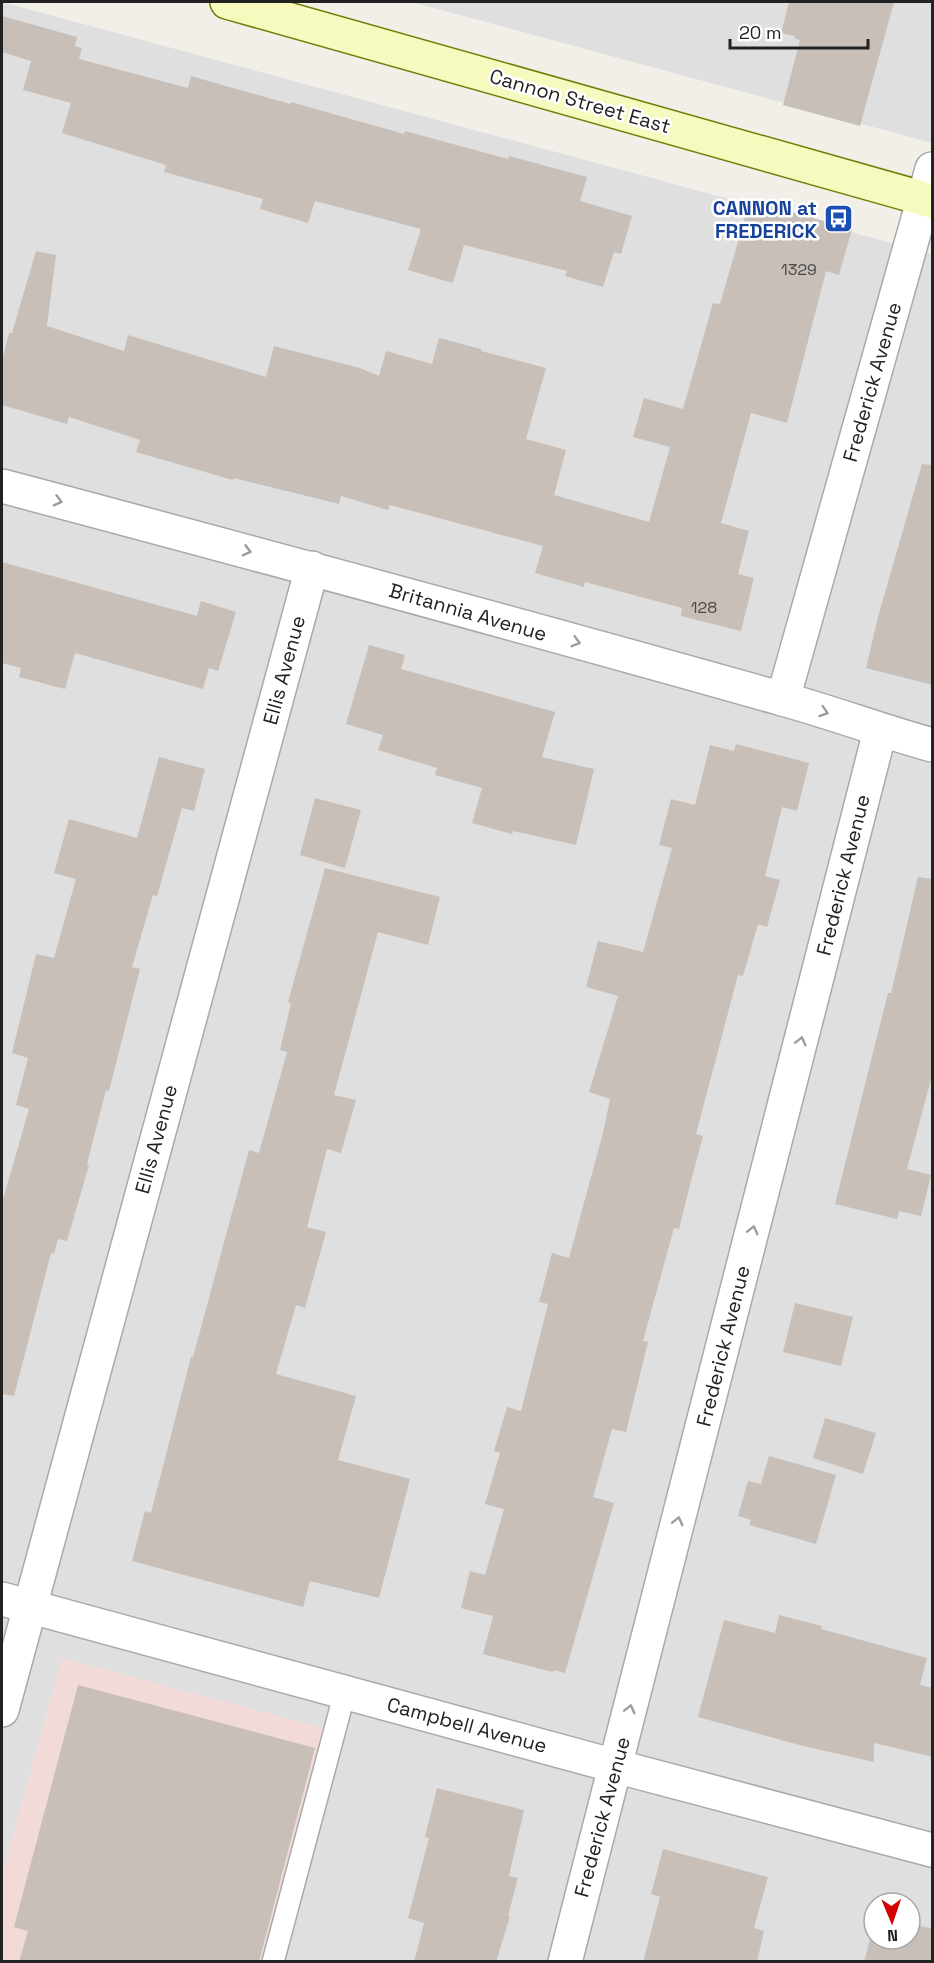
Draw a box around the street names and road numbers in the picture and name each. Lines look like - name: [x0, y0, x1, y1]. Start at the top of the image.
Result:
- street label: Cannon Street East: [487, 63, 673, 139]
- street label: Frederick Avenue: [837, 299, 907, 465]
- street label: Britannia Avenue: [386, 577, 550, 647]
- street label: Ellis Avenue: [257, 613, 311, 727]
- street label: Frederick Avenue: [810, 792, 876, 958]
- street label: Ellis Avenue: [129, 1082, 183, 1196]
- street label: Frederick Avenue: [690, 1263, 756, 1429]
- street label: Campbell Avenue: [384, 1691, 550, 1759]
- street label: Frederick Avenue: [568, 1734, 636, 1900]

